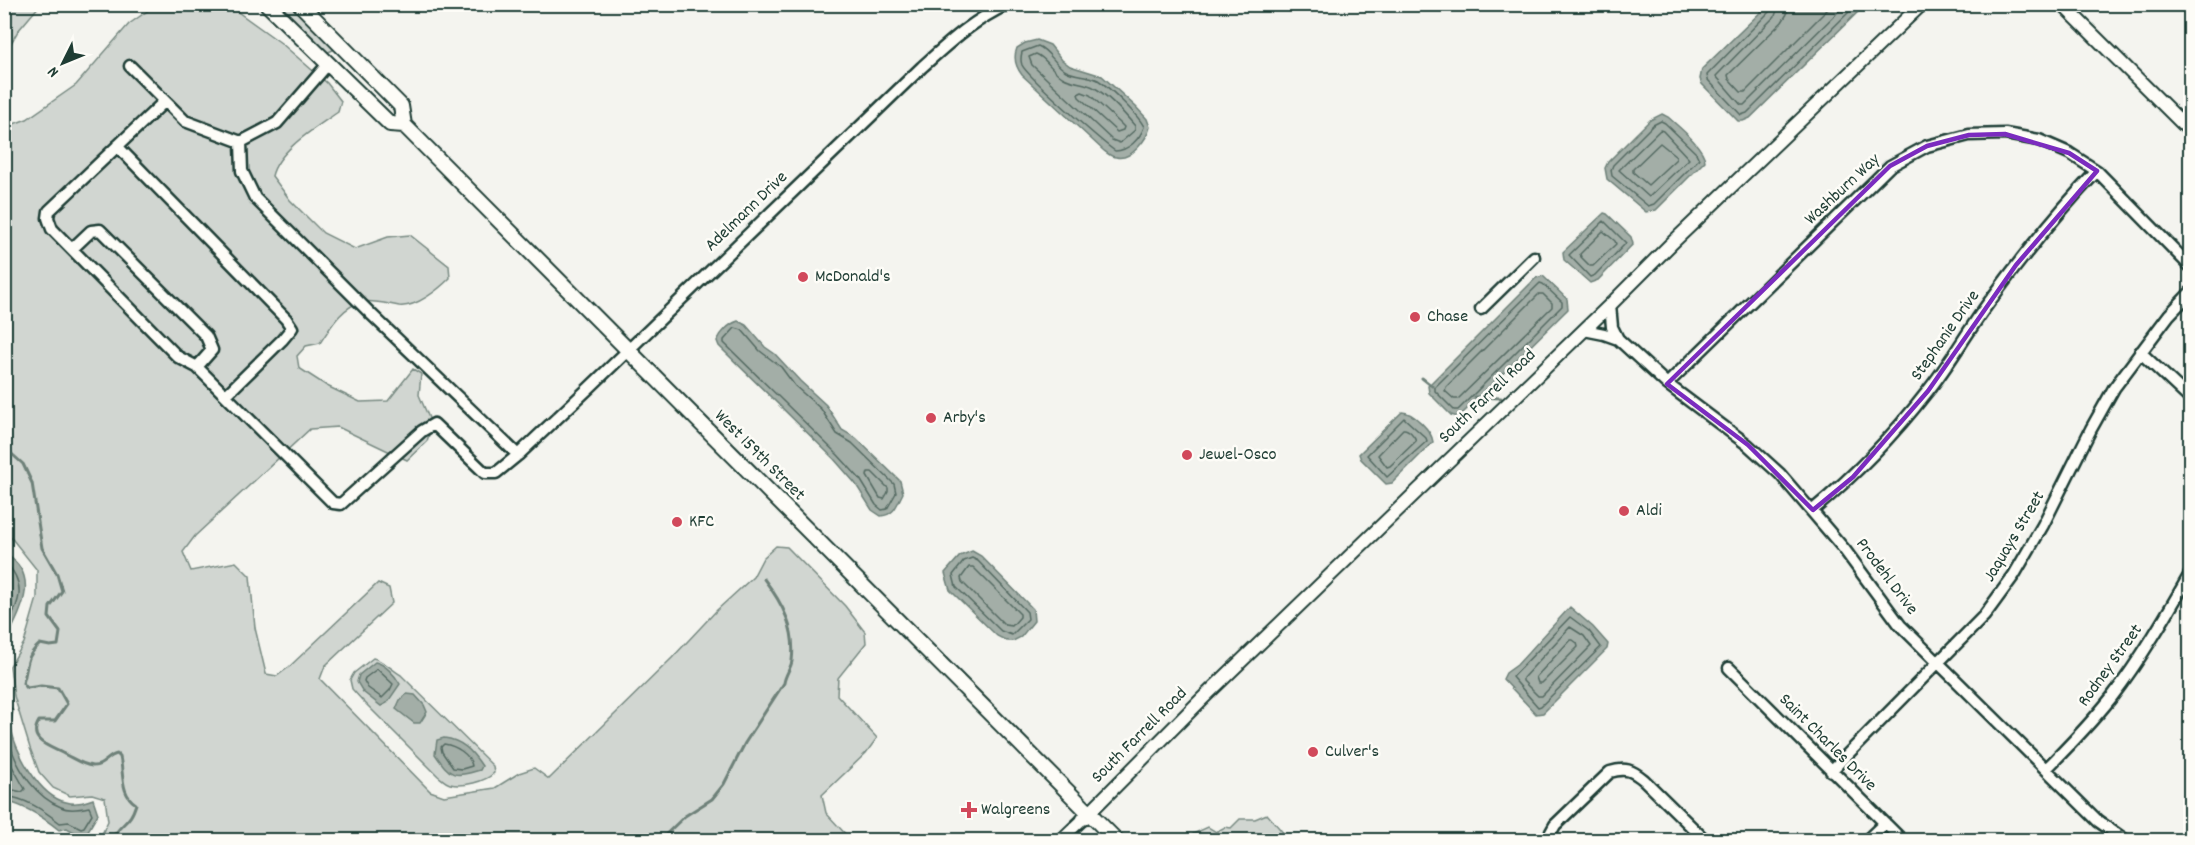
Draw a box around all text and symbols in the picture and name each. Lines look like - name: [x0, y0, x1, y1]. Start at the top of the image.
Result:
- north arrow: [33, 33, 93, 93]
- text: N: [43, 61, 65, 82]
- street label: Washburn Way: [1800, 148, 1887, 232]
- street label: Adelmann Drive: [700, 166, 794, 258]
- place label: McDonald's: [815, 265, 891, 290]
- marker: McDonald's: [796, 270, 810, 284]
- street label: Stephanie Drive: [1905, 285, 1987, 387]
- place label: Chase: [1427, 305, 1468, 330]
- marker: Chase: [1408, 310, 1422, 324]
- street label: South Farrell Road: [1434, 344, 1542, 450]
- street label: West 159th Street: [708, 405, 810, 507]
- place label: Arby's: [943, 406, 986, 431]
- marker: Arby's: [924, 411, 938, 425]
- place label: Jewel-Osco: [1199, 443, 1277, 468]
- marker: Jewel-Osco: [1180, 448, 1194, 462]
- street label: Jaquays Street: [1978, 487, 2052, 587]
- place label: Aldi: [1636, 499, 1662, 524]
- marker: Aldi: [1617, 504, 1631, 518]
- place label: KFC: [689, 510, 714, 535]
- marker: KFC: [670, 515, 684, 529]
- street label: Prodehl Drive: [1849, 533, 1923, 621]
- street label: Rodney Street: [2072, 619, 2150, 712]
- street label: South Farrell Road: [1086, 682, 1194, 790]
- street label: Saint Charles Drive: [1772, 688, 1882, 798]
- place label: Culver's: [1325, 740, 1379, 765]
- marker: Culver's: [1306, 745, 1320, 759]
- place label: Walgreens: [981, 798, 1050, 823]
- marker: Walgreens: [962, 803, 976, 817]

